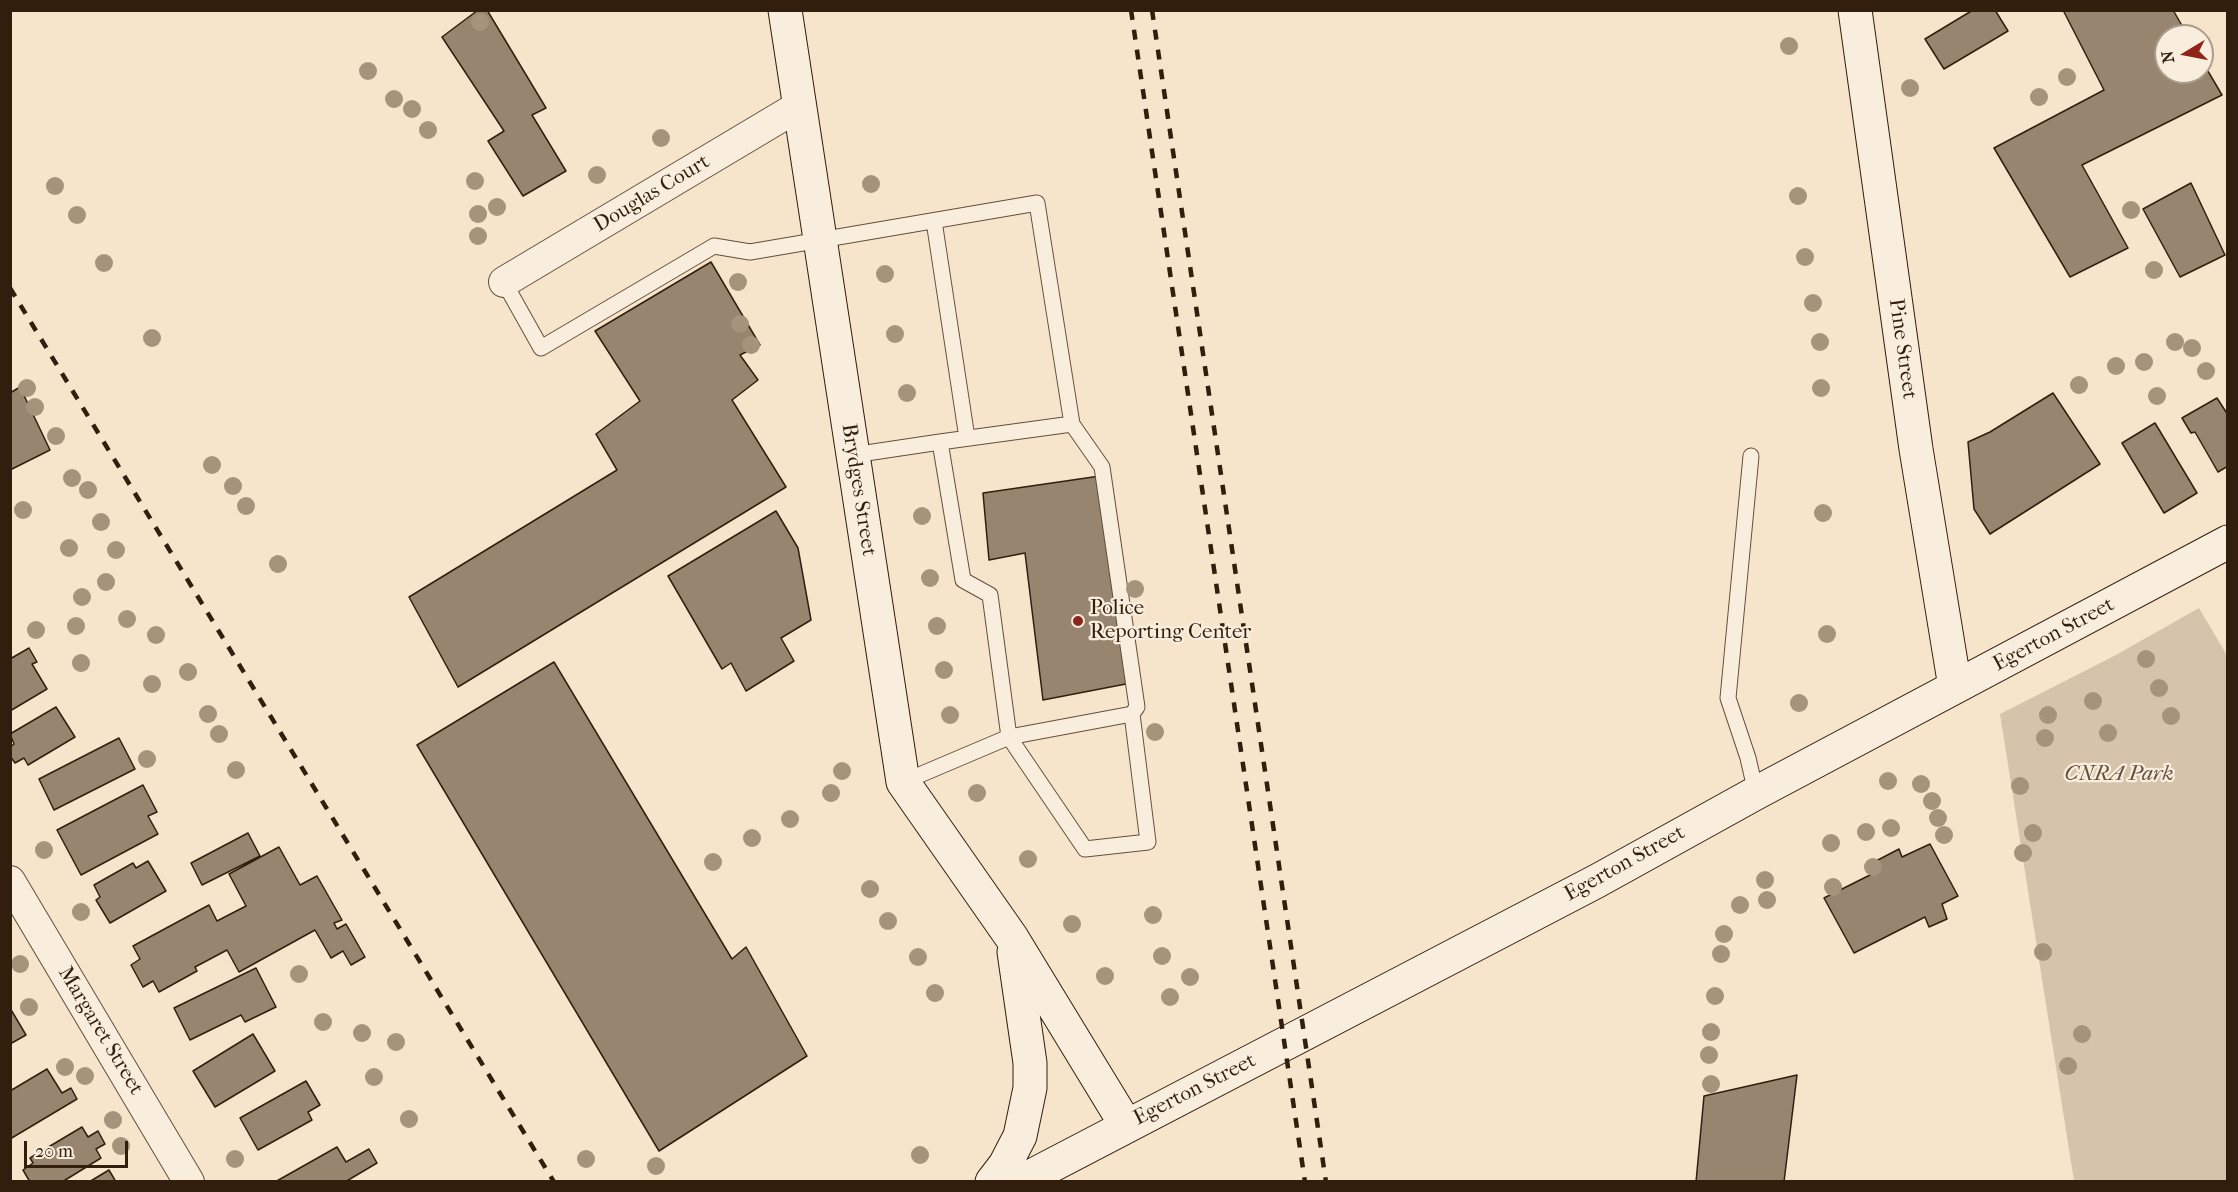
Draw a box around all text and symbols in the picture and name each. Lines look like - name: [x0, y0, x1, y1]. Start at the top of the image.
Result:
- north arrow: [2154, 24, 2214, 84]
- text: N: [2157, 49, 2178, 65]
- street label: Douglas Court: [590, 150, 714, 238]
- street label: Pine Street: [1882, 297, 1922, 401]
- street label: Brydges Street: [835, 422, 881, 558]
- street label: Egerton Street: [1989, 593, 2119, 677]
- place label: Police Reporting Center: [1090, 596, 1251, 646]
- marker: Police Reporting Center: [1071, 614, 1085, 628]
- park label: CNRA Park: [2065, 762, 2173, 788]
- street label: Egerton Street: [1560, 821, 1690, 907]
- street label: Margaret Street: [52, 962, 148, 1100]
- street label: Egerton Street: [1130, 1048, 1260, 1132]
- scale bar: [27, 1129, 130, 1167]
- text: 20 m: [35, 1141, 73, 1162]

